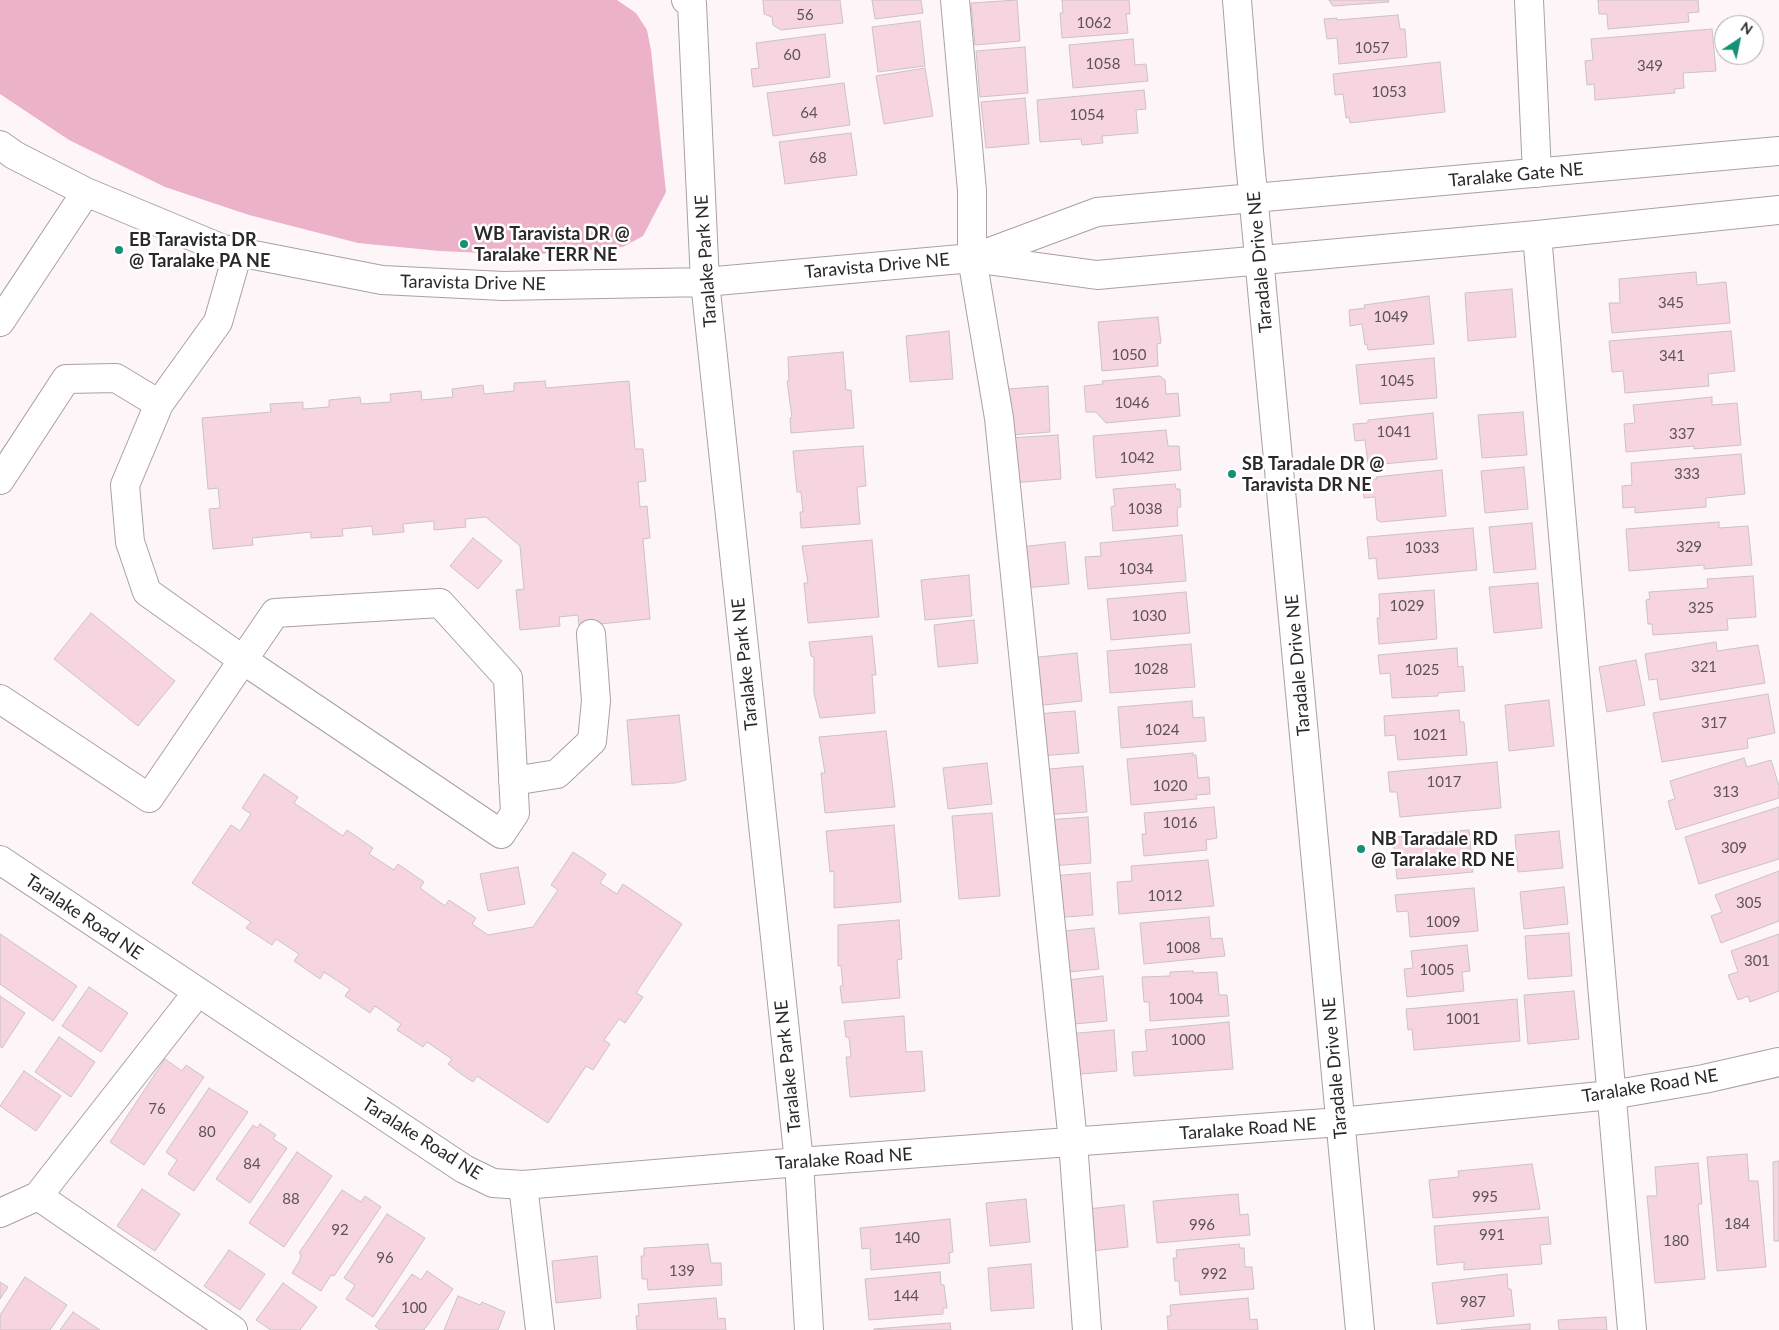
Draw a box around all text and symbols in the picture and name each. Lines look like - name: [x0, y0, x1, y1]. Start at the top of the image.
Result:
- house number: 56: [796, 6, 814, 24]
- house number: 1062: [1077, 14, 1111, 32]
- north arrow: [1714, 15, 1764, 65]
- text: N: [1738, 18, 1756, 38]
- house number: 1057: [1355, 39, 1389, 57]
- house number: 60: [783, 46, 801, 64]
- house number: 1058: [1086, 55, 1120, 73]
- house number: 349: [1637, 57, 1663, 75]
- house number: 1053: [1372, 83, 1406, 101]
- house number: 64: [800, 104, 818, 122]
- house number: 1054: [1070, 106, 1104, 124]
- house number: 68: [809, 149, 827, 167]
- street label: Taralake Gate NE: [1448, 158, 1584, 192]
- street label: Taradale Drive NE: [1243, 190, 1277, 334]
- street label: Taralake Park NE: [691, 194, 721, 328]
- place label: WB Taravista DR @ Taralake TERR NE: [474, 223, 630, 266]
- place label: EB Taravista DR @ Taralake PA NE: [129, 229, 270, 272]
- marker: WB Taravista DR @ Taralake TERR NE: [458, 238, 470, 250]
- marker: EB Taravista DR @ Taralake PA NE: [113, 244, 125, 256]
- street label: Taravista Drive NE: [803, 249, 951, 283]
- street label: Taravista Drive NE: [400, 271, 546, 295]
- house number: 345: [1658, 294, 1684, 312]
- house number: 1049: [1374, 308, 1408, 326]
- house number: 1050: [1112, 346, 1146, 364]
- house number: 341: [1659, 347, 1685, 365]
- house number: 1045: [1380, 372, 1414, 390]
- house number: 1046: [1115, 394, 1149, 412]
- house number: 1041: [1377, 423, 1411, 441]
- house number: 337: [1669, 425, 1695, 443]
- house number: 1042: [1120, 449, 1154, 467]
- place label: SB Taradale DR @ Taravista DR NE: [1242, 453, 1384, 496]
- house number: 333: [1674, 465, 1700, 483]
- marker: SB Taradale DR @ Taravista DR NE: [1226, 468, 1238, 480]
- house number: 1038: [1128, 500, 1162, 518]
- house number: 329: [1676, 538, 1702, 556]
- house number: 1033: [1405, 539, 1439, 557]
- house number: 1034: [1119, 560, 1153, 578]
- street label: Taradale Drive NE: [1281, 593, 1315, 737]
- street label: Taralake Park NE: [727, 597, 763, 731]
- house number: 1029: [1390, 597, 1424, 615]
- house number: 325: [1688, 599, 1714, 617]
- house number: 1030: [1132, 607, 1166, 625]
- house number: 321: [1691, 658, 1717, 676]
- house number: 1028: [1134, 660, 1168, 678]
- house number: 1025: [1405, 661, 1439, 679]
- house number: 317: [1701, 714, 1727, 732]
- house number: 1024: [1145, 721, 1179, 739]
- house number: 1021: [1413, 726, 1447, 744]
- house number: 1017: [1427, 773, 1461, 791]
- house number: 1020: [1153, 777, 1187, 795]
- house number: 313: [1713, 783, 1739, 801]
- house number: 1016: [1163, 814, 1197, 832]
- place label: NB Taradale RD @ Taralake RD NE: [1371, 828, 1515, 871]
- house number: 309: [1721, 839, 1747, 857]
- marker: NB Taradale RD @ Taralake RD NE: [1355, 843, 1367, 855]
- street label: Taralake Road NE: [21, 870, 147, 964]
- house number: 1012: [1148, 887, 1182, 905]
- house number: 305: [1736, 894, 1762, 912]
- house number: 1009: [1426, 913, 1460, 931]
- house number: 1008: [1166, 939, 1200, 957]
- house number: 301: [1744, 952, 1770, 970]
- house number: 1005: [1420, 961, 1454, 979]
- house number: 1004: [1169, 990, 1203, 1008]
- street label: Taradale Drive NE: [1318, 996, 1352, 1140]
- street label: Taralake Park NE: [770, 999, 806, 1133]
- house number: 1001: [1446, 1010, 1480, 1028]
- house number: 1000: [1171, 1031, 1205, 1049]
- street label: Taralake Road NE: [1580, 1065, 1720, 1107]
- street label: Taralake Road NE: [358, 1093, 486, 1185]
- house number: 76: [148, 1100, 166, 1118]
- street label: Taralake Road NE: [1179, 1113, 1317, 1145]
- house number: 80: [198, 1123, 216, 1141]
- street label: Taralake Road NE: [775, 1143, 913, 1175]
- house number: 84: [243, 1155, 261, 1173]
- house number: 995: [1472, 1188, 1498, 1206]
- house number: 88: [282, 1190, 300, 1208]
- house number: 184: [1724, 1215, 1750, 1233]
- house number: 996: [1189, 1216, 1215, 1234]
- house number: 92: [331, 1221, 349, 1239]
- house number: 991: [1479, 1226, 1505, 1244]
- house number: 140: [894, 1229, 920, 1247]
- house number: 180: [1663, 1232, 1689, 1250]
- house number: 96: [376, 1249, 394, 1267]
- house number: 139: [669, 1262, 695, 1280]
- house number: 992: [1201, 1265, 1227, 1283]
- house number: 144: [893, 1287, 919, 1305]
- house number: 987: [1460, 1293, 1486, 1311]
- house number: 100: [401, 1299, 427, 1317]

